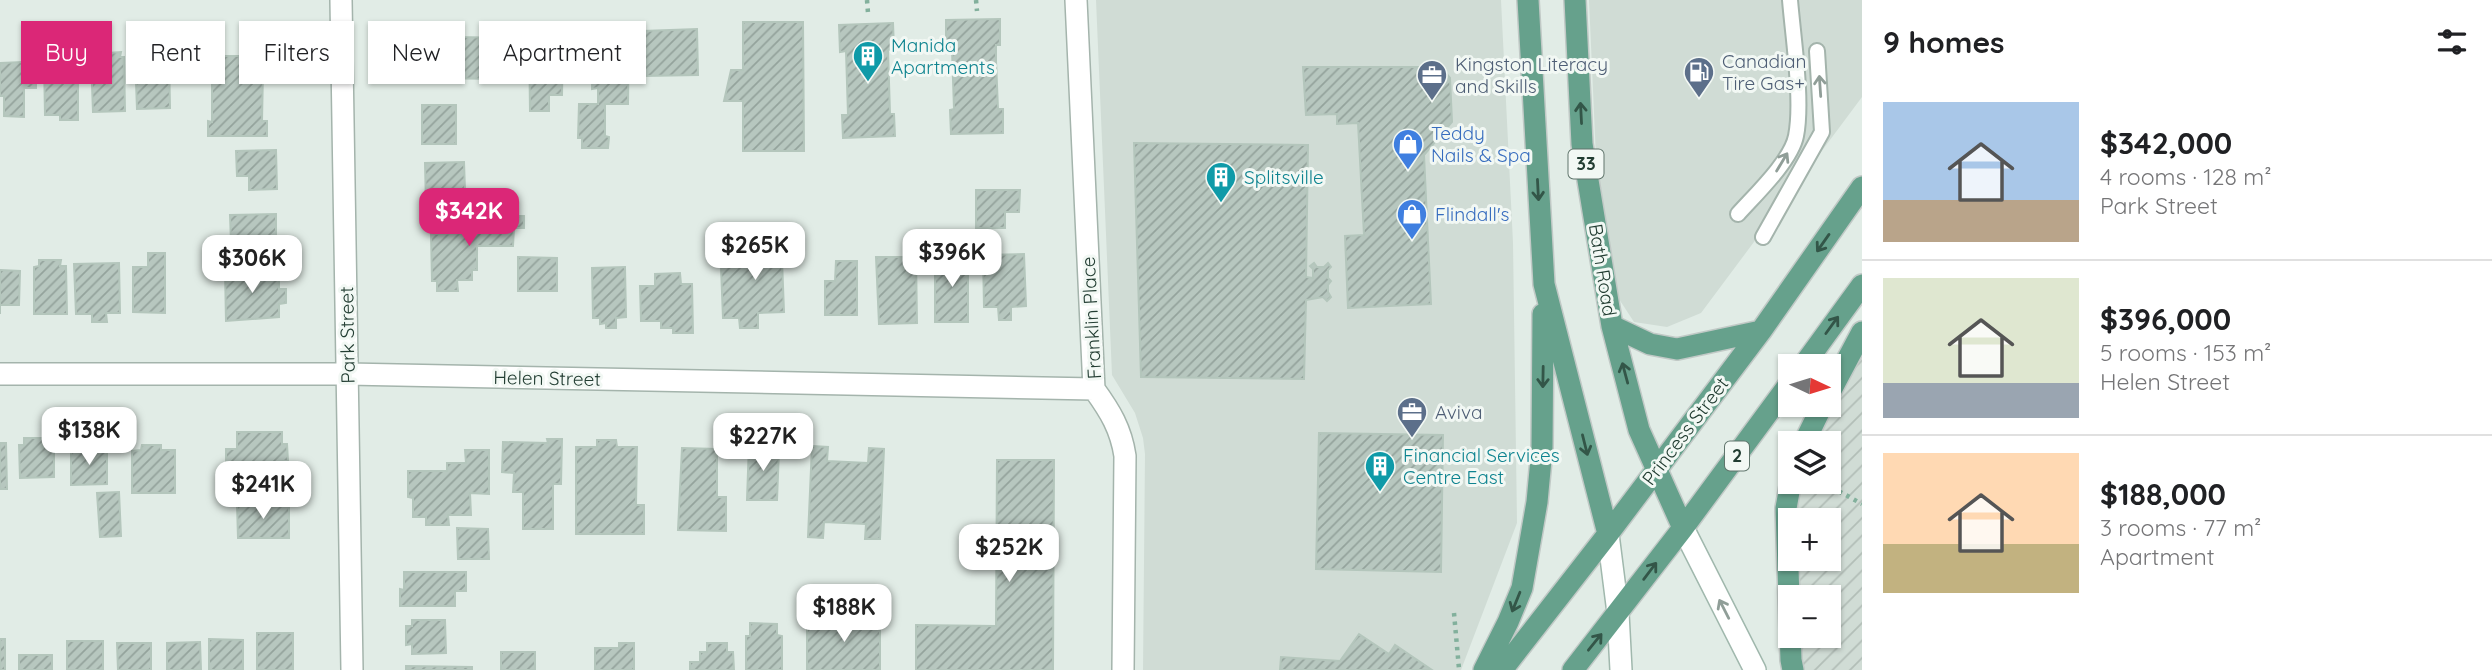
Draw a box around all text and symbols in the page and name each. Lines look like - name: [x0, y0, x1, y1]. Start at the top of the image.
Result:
- chip: Buy: [21, 21, 112, 84]
- chip: Rent: [126, 21, 225, 84]
- chip: Filters: [239, 21, 354, 84]
- chip: New: [368, 21, 465, 84]
- chip: Apartment: [479, 21, 646, 84]
- text: 9 homes: [1883, 23, 2005, 61]
- icon: filters: [2433, 23, 2471, 61]
- place label: Manida Apartments: [891, 33, 995, 79]
- building icon: Manida Apartments: [851, 39, 885, 83]
- place label: Canadian Tire Gas+: [1722, 49, 1807, 95]
- place label: Kingston Literacy and Skills: [1455, 52, 1608, 98]
- fuel station icon: Canadian Tire Gas+: [1682, 55, 1716, 99]
- office icon: Kingston Literacy and Skills: [1415, 58, 1449, 102]
- one-way arrow: [1813, 75, 1826, 98]
- one-way arrow: [1574, 102, 1587, 125]
- place label: Teddy Nails & Spa: [1431, 121, 1531, 167]
- text: $342,000: [2100, 124, 2232, 162]
- shop icon: Teddy Nails & Spa: [1391, 127, 1425, 171]
- icon: home: [1939, 130, 2023, 214]
- road number: 33: [1568, 149, 1604, 178]
- one-way arrow: [1775, 152, 1789, 172]
- building icon: Splitsville: [1204, 160, 1238, 204]
- text: 4 rooms · 128 m²: [2100, 162, 2272, 191]
- place label: Splitsville: [1244, 165, 1324, 189]
- one-way arrow: [1532, 179, 1545, 202]
- pin: $342K: [420, 188, 518, 248]
- text: Park Street: [2100, 191, 2218, 220]
- text: $342K: [435, 196, 503, 225]
- shop icon: Flindall's: [1395, 197, 1429, 241]
- place label: Flindall's: [1435, 202, 1510, 226]
- pin: $265K: [706, 222, 804, 282]
- street label: Bath Road: [1584, 222, 1622, 318]
- text: $265K: [721, 230, 789, 259]
- pin: $396K: [903, 230, 1001, 289]
- one-way arrow: [1816, 233, 1830, 252]
- pin: $306K: [203, 236, 301, 295]
- text: $396K: [919, 237, 985, 266]
- text: $306K: [218, 243, 286, 272]
- street label: Franklin Place: [1076, 256, 1106, 380]
- street label: Park Street: [334, 286, 360, 384]
- text: $396,000: [2100, 300, 2231, 338]
- icon: home: [1939, 306, 2023, 390]
- one-way arrow: [1825, 317, 1840, 335]
- text: 5 rooms · 153 m²: [2100, 338, 2271, 367]
- north arrow: [1778, 354, 1841, 416]
- map controls: [1778, 354, 1841, 648]
- one-way arrow: [1618, 362, 1631, 385]
- street label: Helen Street: [493, 365, 601, 391]
- one-way arrow: [1536, 365, 1549, 388]
- text: Helen Street: [2100, 367, 2230, 396]
- street label: Princess Street: [1637, 372, 1733, 490]
- office icon: Aviva: [1395, 395, 1429, 439]
- place label: Aviva: [1435, 400, 1482, 424]
- pin: $138K: [40, 407, 138, 467]
- pin: $227K: [714, 414, 812, 473]
- text: $138K: [58, 415, 120, 444]
- text: $227K: [729, 421, 797, 450]
- button: layers: [1778, 431, 1841, 494]
- one-way arrow: [1579, 433, 1592, 456]
- road number: 2: [1725, 442, 1749, 470]
- place label: Financial Services Centre East: [1403, 443, 1560, 489]
- building icon: Financial Services Centre East: [1363, 449, 1397, 493]
- pin: $241K: [214, 462, 312, 521]
- text: $241K: [231, 469, 295, 498]
- text: $188,000: [2100, 475, 2226, 513]
- icon: home: [1939, 481, 2023, 565]
- button: +: [1778, 508, 1841, 571]
- text: 3 rooms · 77 m²: [2100, 513, 2261, 542]
- pin: $252K: [960, 524, 1058, 584]
- text: $252K: [975, 532, 1043, 561]
- text: Apartment: [2100, 542, 2214, 571]
- one-way arrow: [1643, 562, 1658, 581]
- pin: $188K: [795, 584, 893, 644]
- button: −: [1778, 585, 1841, 648]
- one-way arrow: [1509, 591, 1522, 612]
- text: $188K: [813, 592, 875, 621]
- one-way arrow: [1716, 599, 1730, 620]
- one-way arrow: [1588, 633, 1603, 651]

